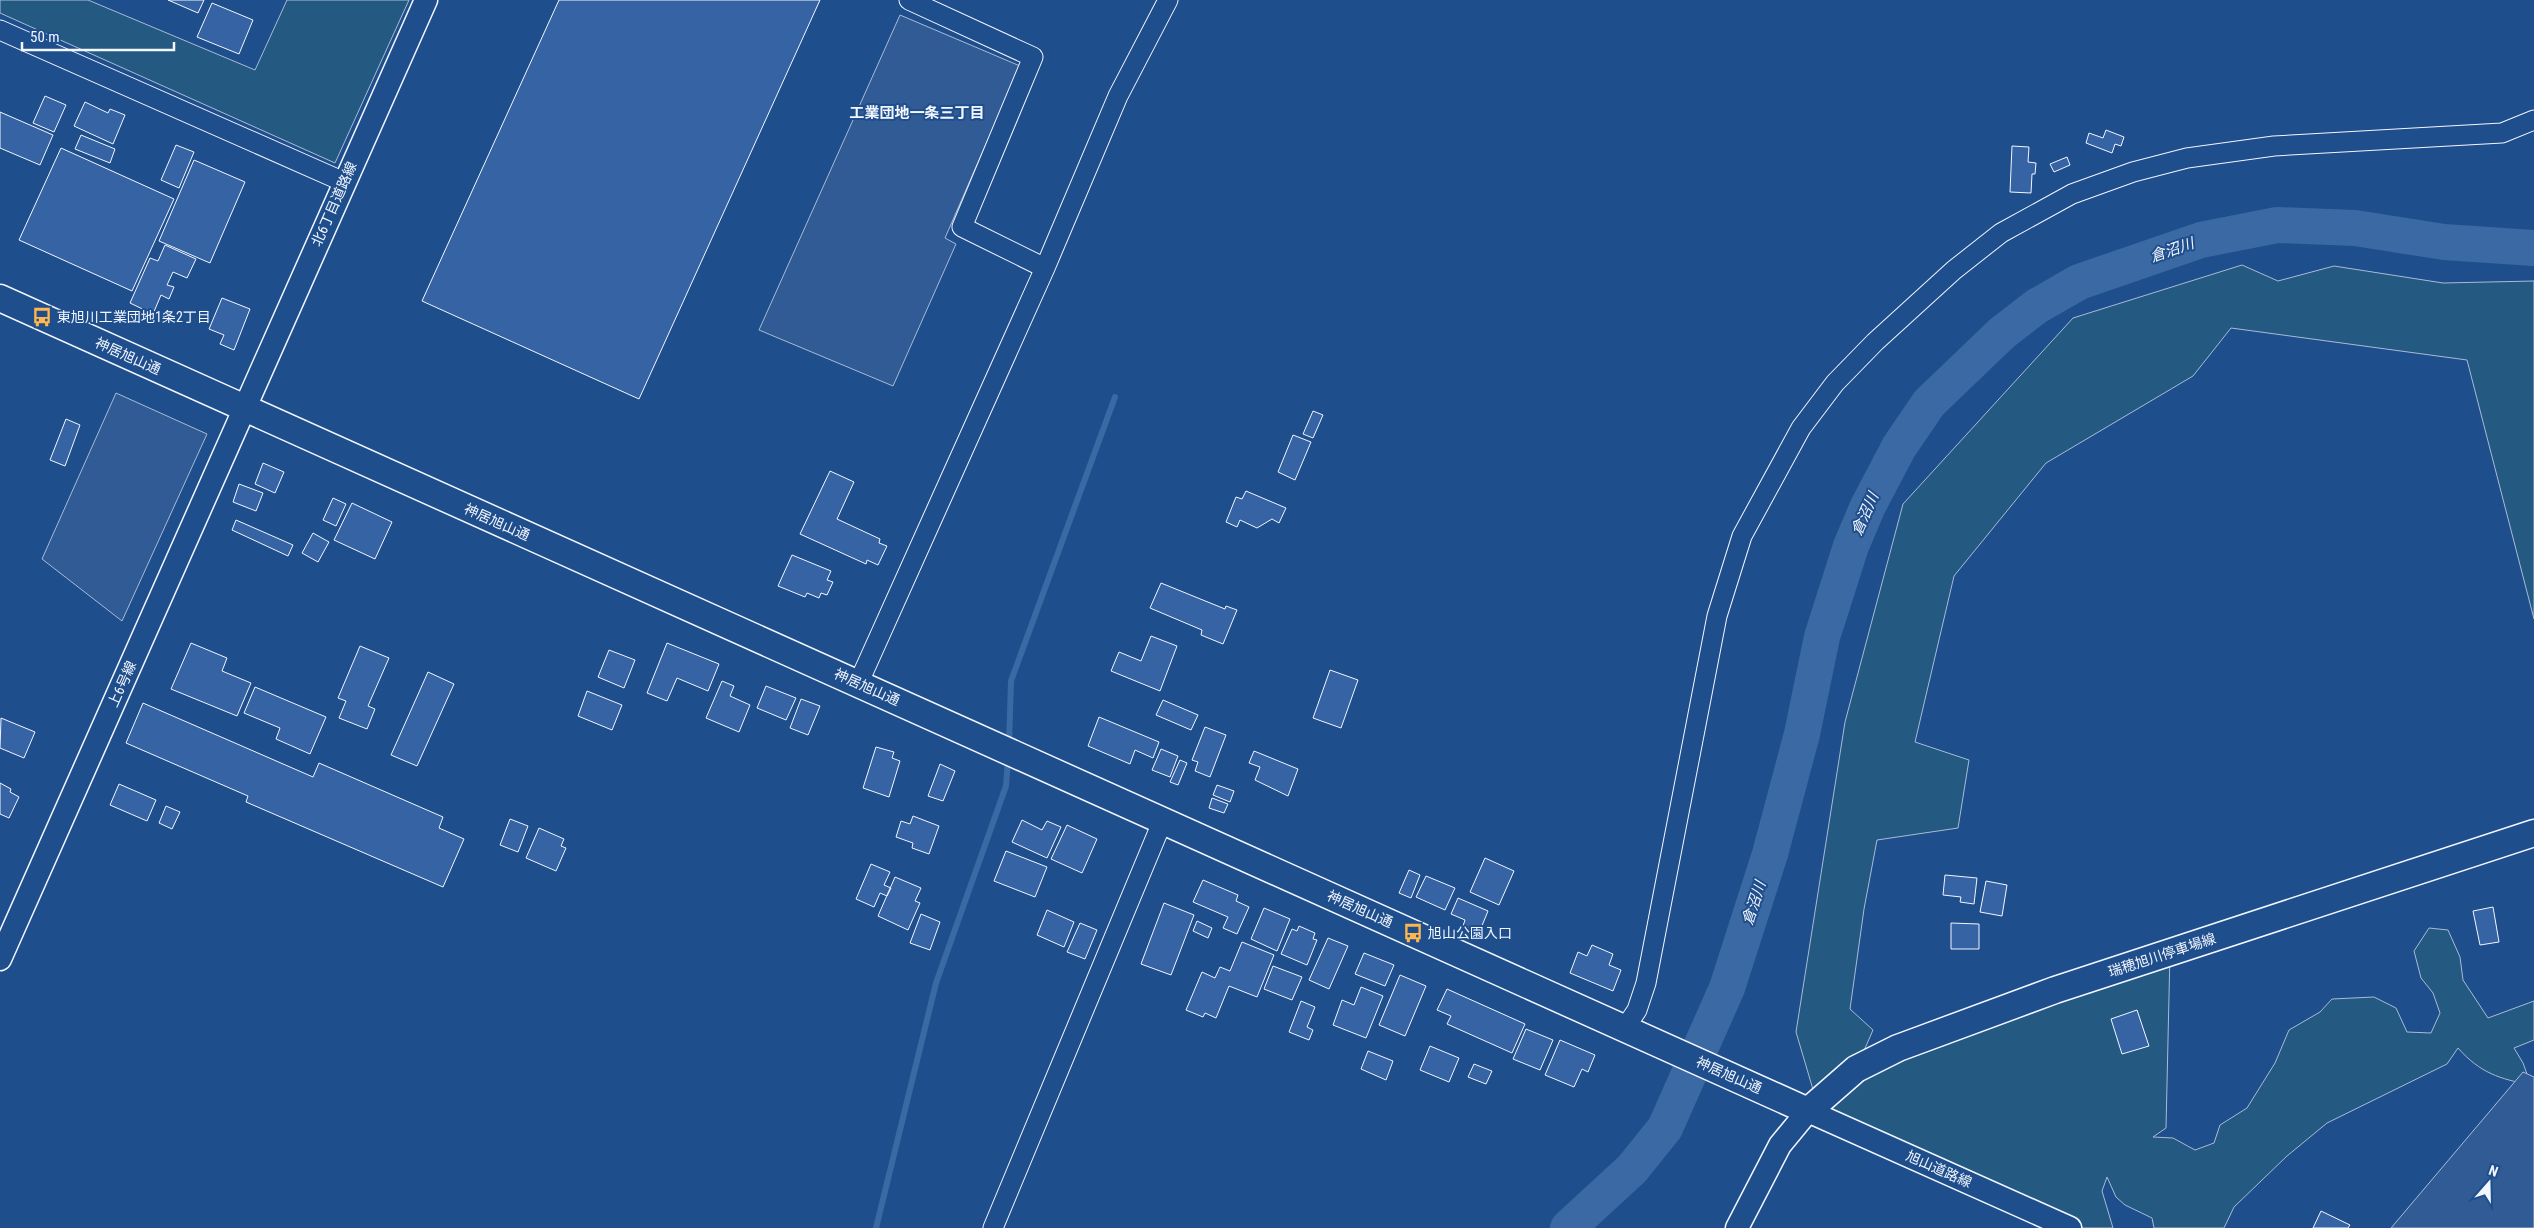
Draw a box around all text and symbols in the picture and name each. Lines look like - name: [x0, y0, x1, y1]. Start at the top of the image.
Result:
- scale bar: [22, 20, 175, 52]
- text: 50 m: [30, 28, 60, 46]
- district label: 工業団地一条三丁目: [849, 104, 985, 122]
- street label: 北6丁目道路線: [308, 159, 360, 249]
- water label: 倉沼川: [2148, 234, 2198, 266]
- bus stop icon: 東旭川工業団地1条2丁目: [31, 306, 53, 328]
- place label: 東旭川工業団地1条2丁目: [57, 309, 211, 325]
- street label: 神居旭山通: [93, 334, 163, 378]
- water label: 倉沼川: [1848, 488, 1883, 538]
- street label: 神居旭山通: [462, 500, 532, 544]
- street label: 上6号線: [105, 658, 139, 710]
- street label: 神居旭山通: [832, 665, 902, 709]
- water label: 倉沼川: [1738, 877, 1770, 927]
- street label: 神居旭山通: [1325, 887, 1395, 931]
- bus stop icon: 旭山公園入口: [1402, 922, 1424, 944]
- place label: 旭山公園入口: [1428, 925, 1512, 941]
- street label: 瑞穂旭川停車場線: [2106, 930, 2218, 980]
- street label: 神居旭山通: [1694, 1053, 1764, 1097]
- street label: 旭山道路線: [1904, 1147, 1974, 1191]
- north arrow: [2464, 1158, 2514, 1208]
- text: N: [2487, 1162, 2500, 1180]

